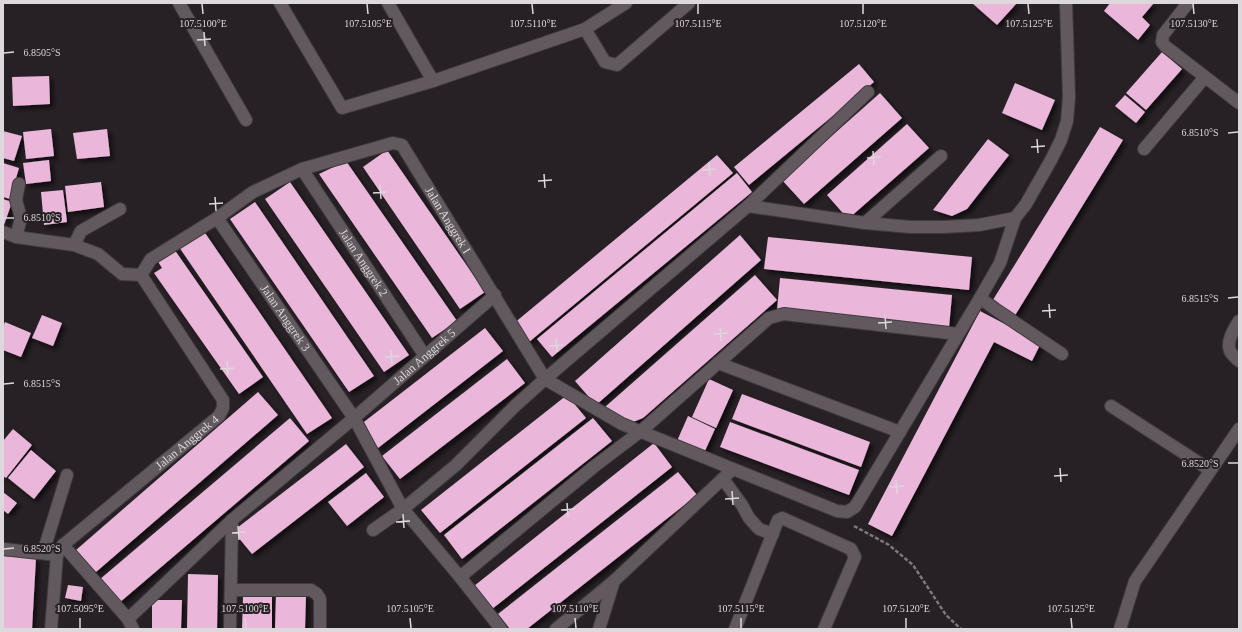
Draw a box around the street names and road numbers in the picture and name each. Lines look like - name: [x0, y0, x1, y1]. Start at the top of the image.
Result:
- street label: Jalan Anggrek I: [422, 184, 474, 256]
- street label: Jalan Anggrek 2: [336, 226, 391, 299]
- street label: Jalan Anggrek 3: [258, 282, 313, 354]
- street label: Jalan Anggrek 5: [390, 326, 458, 388]
- street label: Jalan Anggrek 4: [153, 412, 222, 473]

